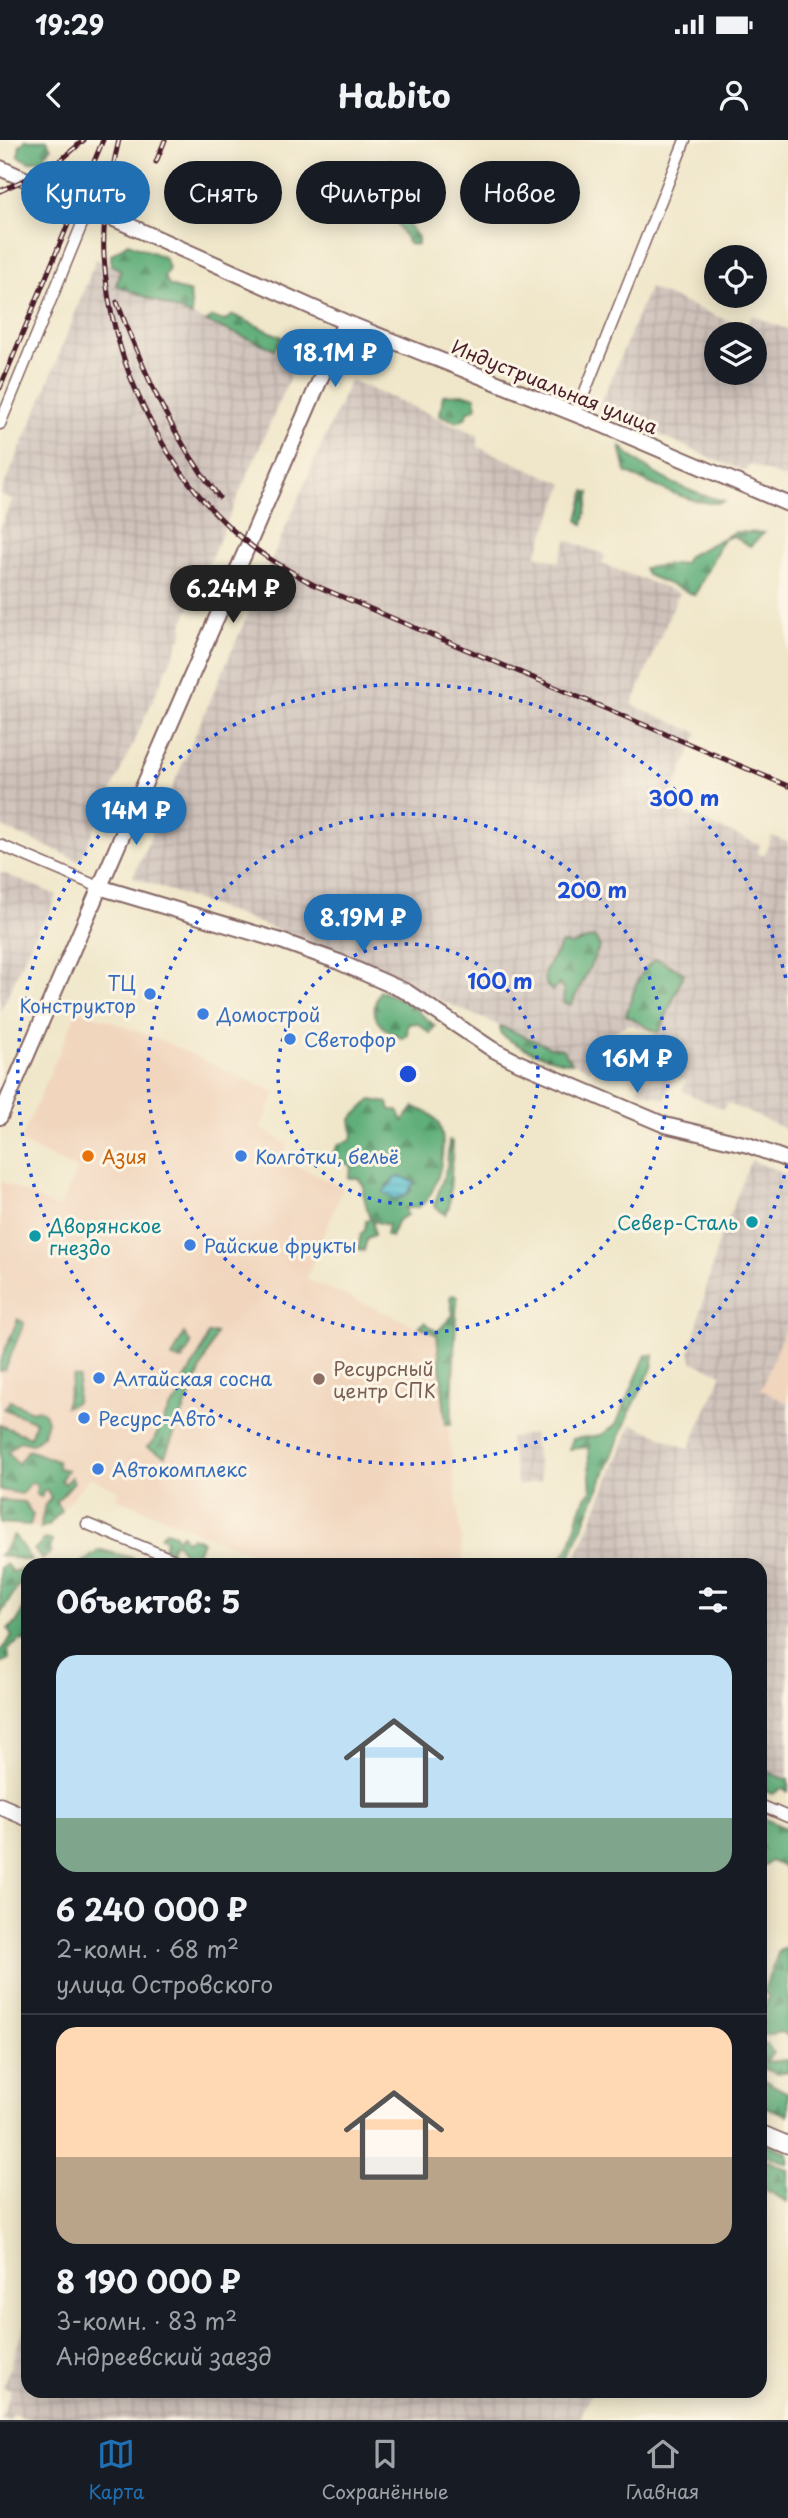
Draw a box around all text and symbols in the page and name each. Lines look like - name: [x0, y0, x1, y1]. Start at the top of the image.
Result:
- text: 19:29: [35, 5, 104, 44]
- text: Habito: [338, 71, 450, 119]
- icon: back: [35, 76, 73, 114]
- icon: person: [715, 76, 753, 114]
- chip: Купить: [21, 161, 150, 224]
- chip: Снять: [164, 161, 282, 224]
- chip: Фильтры: [296, 161, 446, 224]
- chip: Новое: [460, 161, 580, 224]
- map controls: [704, 245, 767, 385]
- button: locate: [704, 245, 767, 308]
- button: layers: [704, 322, 767, 385]
- pin: 18.1M ₽: [270, 330, 400, 389]
- street label: Индустриальная улица: [448, 332, 662, 440]
- text: 18.1M ₽: [293, 334, 377, 369]
- pin: 6.24M ₽: [168, 566, 298, 625]
- text: 6.24M ₽: [186, 570, 280, 605]
- text: 300 m: [649, 781, 719, 813]
- pin: 14M ₽: [87, 788, 185, 847]
- text: 14M ₽: [102, 792, 170, 827]
- text: 200 m: [557, 873, 627, 905]
- pin: 8.19M ₽: [298, 894, 428, 954]
- text: 8.19M ₽: [320, 899, 406, 934]
- text: 100 m: [467, 964, 533, 996]
- place label: ТЦ Конструктор: [19, 969, 136, 1019]
- marker: ТЦ Конструктор: [142, 986, 158, 1002]
- place label: Домострой: [216, 1000, 320, 1028]
- marker: Домострой: [195, 1006, 211, 1022]
- place label: Светофор: [304, 1025, 396, 1053]
- marker: Светофор: [282, 1031, 298, 1047]
- pin: 16M ₽: [588, 1035, 686, 1095]
- text: 16M ₽: [602, 1040, 672, 1075]
- centre of rings: [396, 1062, 420, 1086]
- place label: Азия: [102, 1142, 147, 1170]
- place label: Колготки, бельё: [255, 1142, 399, 1170]
- marker: Азия: [80, 1148, 96, 1164]
- marker: Колготки, бельё: [233, 1148, 249, 1164]
- place label: Север-Сталь: [617, 1208, 738, 1236]
- place label: Дворянское гнездо: [48, 1211, 162, 1261]
- marker: Север-Сталь: [744, 1214, 760, 1230]
- marker: Дворянское гнездо: [27, 1228, 43, 1244]
- place label: Райские фрукты: [204, 1231, 357, 1259]
- marker: Райские фрукты: [182, 1237, 198, 1253]
- place label: Ресурсный центр СПК: [333, 1354, 436, 1404]
- place label: Алтайская сосна: [113, 1364, 272, 1392]
- marker: Алтайская сосна: [91, 1370, 107, 1386]
- marker: Ресурсный центр СПК: [311, 1371, 327, 1387]
- place label: Ресурс-Авто: [98, 1404, 216, 1432]
- marker: Ресурс-Авто: [76, 1410, 92, 1426]
- place label: Автокомплекс: [112, 1455, 247, 1483]
- marker: Автокомплекс: [90, 1461, 106, 1477]
- text: Объектов: 5: [56, 1578, 241, 1623]
- icon: filters: [694, 1581, 732, 1619]
- icon: home: [331, 1700, 457, 1826]
- text: 6 240 000 ₽: [56, 1886, 247, 1931]
- text: 2-комн. · 68 m²: [56, 1931, 239, 1966]
- text: улица Островского: [56, 1966, 273, 2001]
- icon: home: [331, 2072, 457, 2198]
- text: 8 190 000 ₽: [56, 2258, 240, 2303]
- text: 3-комн. · 83 m²: [56, 2303, 237, 2338]
- text: Андреевский заезд: [56, 2338, 272, 2373]
- tab: Карта: [89, 2435, 144, 2505]
- tab: Сохранённые: [322, 2435, 449, 2505]
- tab: Главная: [626, 2435, 699, 2505]

